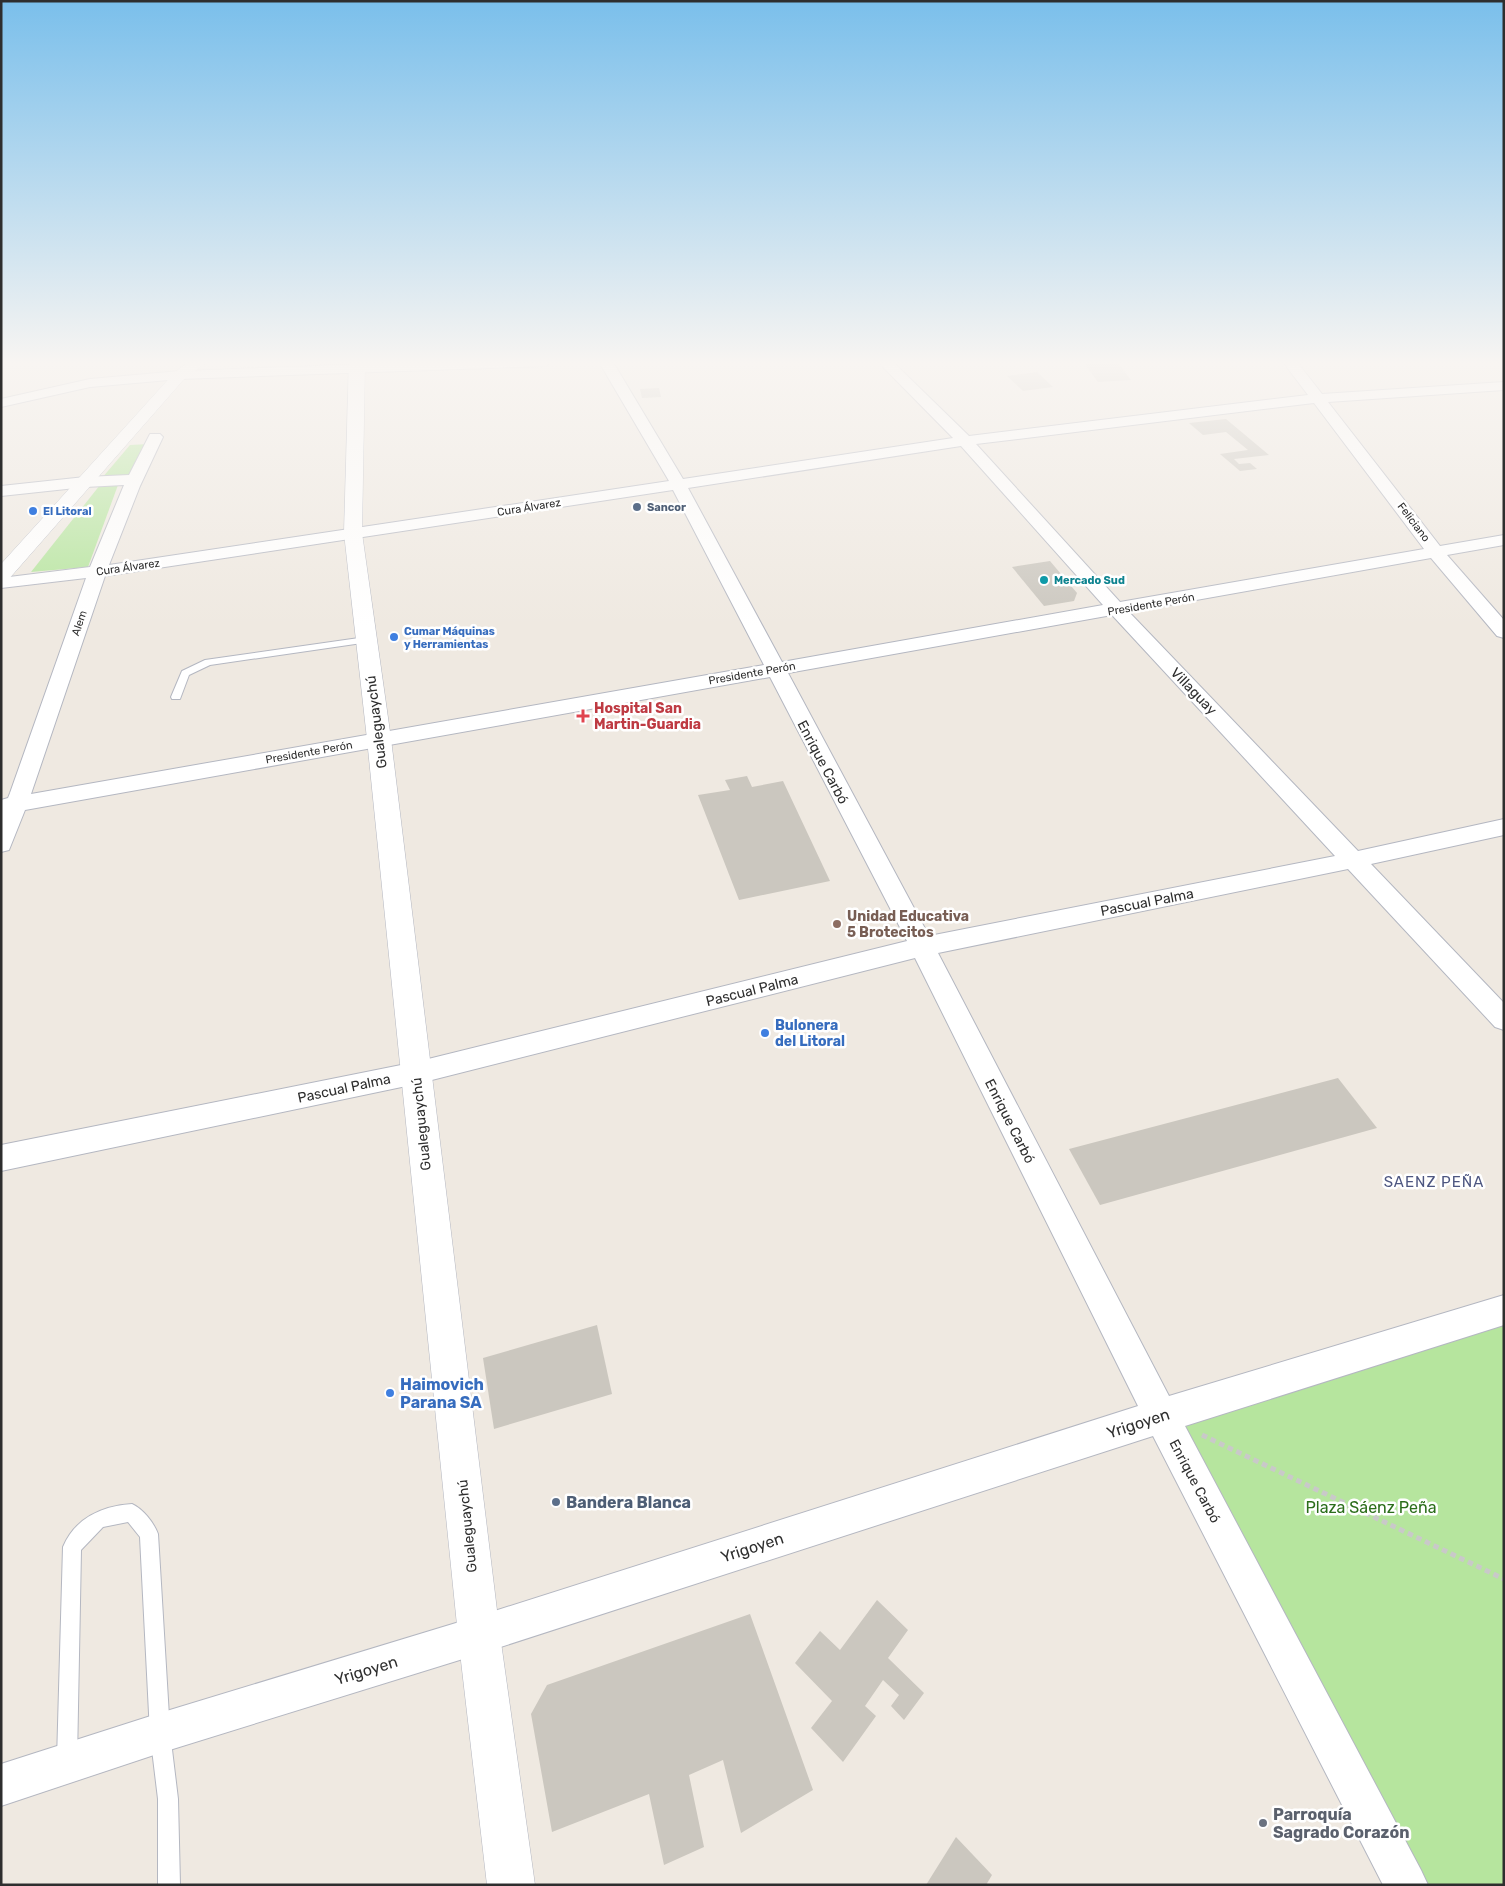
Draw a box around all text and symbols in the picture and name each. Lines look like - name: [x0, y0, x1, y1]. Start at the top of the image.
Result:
- street label: Cura Álvarez: [496, 496, 562, 519]
- street label: Feliciano: [1395, 500, 1433, 544]
- marker: Sancor: [631, 501, 643, 513]
- place label: Sancor: [647, 501, 686, 514]
- marker: El Litoral: [27, 505, 39, 517]
- place label: El Litoral: [43, 505, 92, 518]
- street label: Cura Álvarez: [95, 557, 161, 578]
- marker: Mercado Sud: [1038, 574, 1050, 586]
- place label: Mercado Sud: [1054, 574, 1125, 587]
- street label: Presidente Perón: [1107, 590, 1196, 619]
- street label: Alem: [69, 609, 90, 638]
- place label: Cumar Máquinas y Herramientas: [404, 625, 495, 651]
- marker: Cumar Máquinas y Herramientas: [388, 631, 400, 643]
- street label: Presidente Perón: [708, 659, 797, 688]
- street label: Villaguay: [1167, 664, 1220, 719]
- street label: Gualeguaychú: [362, 675, 391, 769]
- place label: Hospital San Martin-Guardia: [594, 700, 701, 733]
- marker: Hospital San Martin-Guardia: [576, 709, 590, 723]
- street label: Enrique Carbó: [793, 717, 852, 807]
- street label: Presidente Perón: [265, 738, 354, 767]
- street label: Pascual Palma: [1099, 885, 1195, 920]
- place label: Unidad Educativa 5 Brotecitos: [847, 908, 969, 941]
- marker: Unidad Educativa 5 Brotecitos: [831, 918, 843, 930]
- street label: Pascual Palma: [704, 971, 800, 1010]
- place label: Bulonera del Litoral: [775, 1017, 845, 1050]
- marker: Bulonera del Litoral: [759, 1027, 771, 1039]
- street label: Pascual Palma: [296, 1070, 392, 1107]
- street label: Enrique Carbó: [981, 1076, 1038, 1166]
- street label: Gualeguaychú: [408, 1077, 435, 1171]
- district label: SAENZ PEÑA: [1384, 1173, 1484, 1191]
- place label: Haimovich Parana SA: [400, 1375, 484, 1412]
- marker: Haimovich Parana SA: [384, 1387, 396, 1399]
- street label: Yrigoyen: [1104, 1404, 1172, 1443]
- street label: Enrique Carbó: [1165, 1436, 1224, 1526]
- street label: Gualeguaychú: [454, 1479, 481, 1573]
- place label: Bandera Blanca: [566, 1493, 691, 1512]
- marker: Bandera Blanca: [550, 1496, 562, 1508]
- park label: Plaza Sáenz Peña: [1305, 1498, 1437, 1517]
- street label: Yrigoyen: [718, 1528, 786, 1567]
- street label: Yrigoyen: [332, 1652, 400, 1689]
- place label: Parroquía Sagrado Corazón: [1273, 1805, 1409, 1842]
- marker: Parroquía Sagrado Corazón: [1257, 1817, 1269, 1829]

